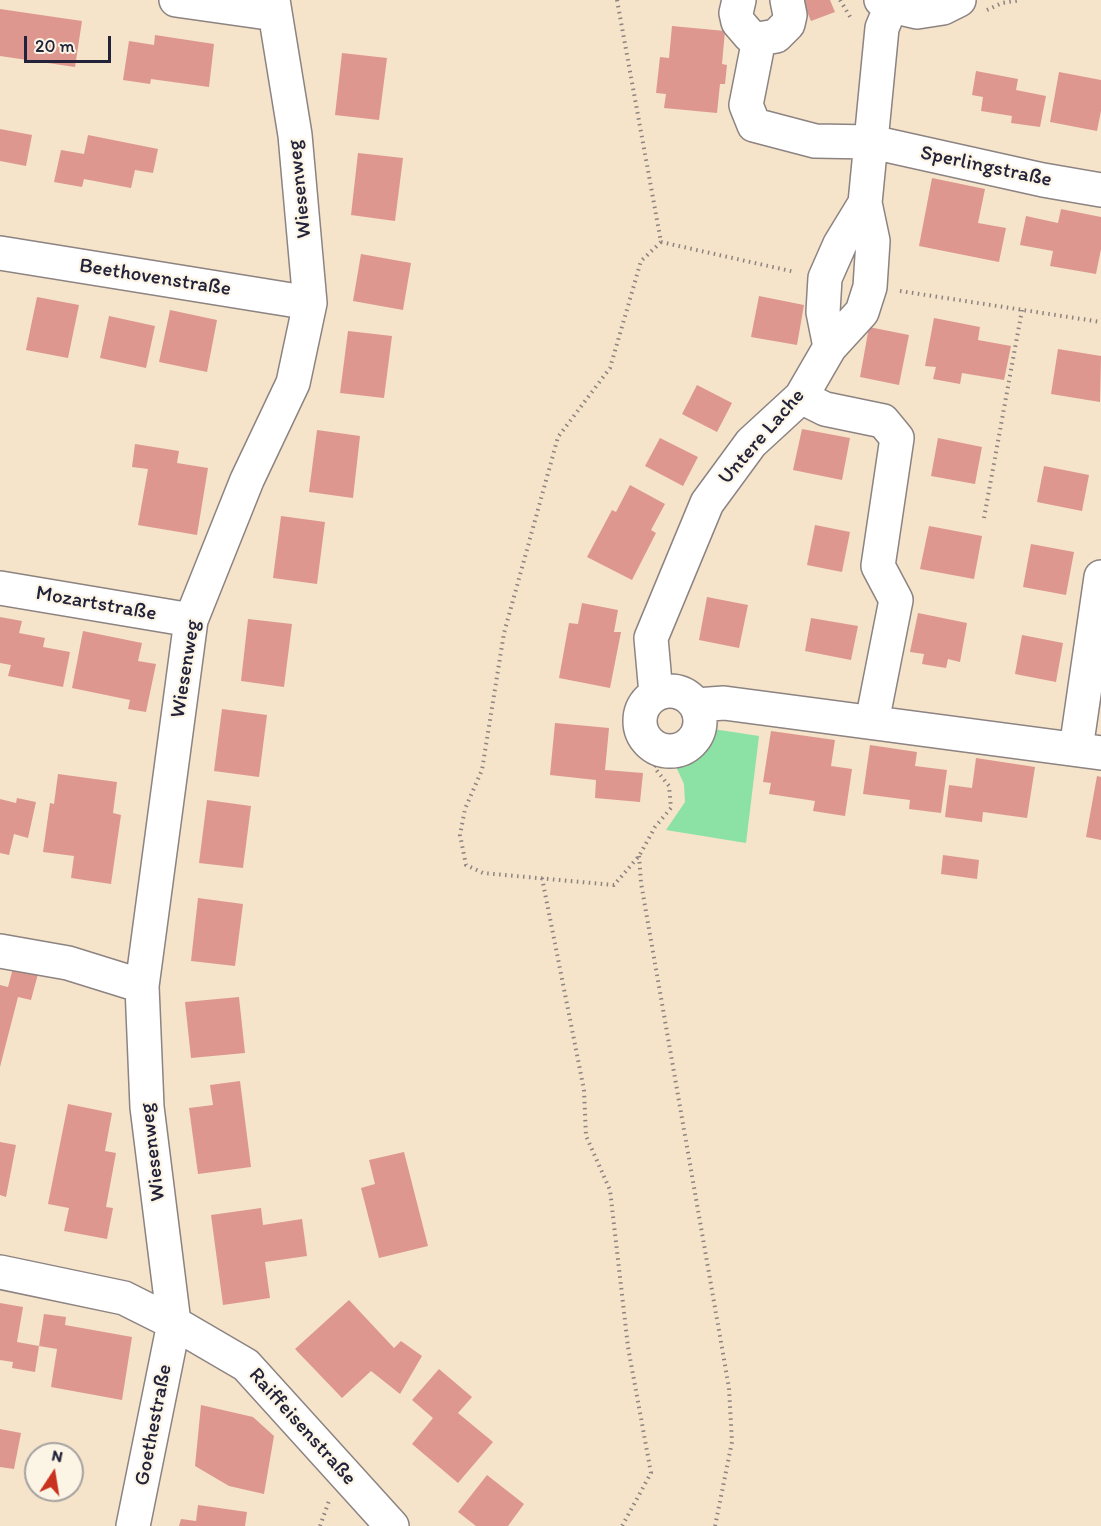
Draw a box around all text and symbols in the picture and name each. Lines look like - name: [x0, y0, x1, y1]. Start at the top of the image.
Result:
- scale bar: [27, 24, 114, 62]
- text: 20 m: [35, 35, 75, 57]
- street label: Wiesenweg: [282, 138, 318, 240]
- street label: Sperlingstraße: [918, 141, 1054, 193]
- street label: Beethovenstraße: [77, 254, 233, 302]
- street label: Untere Lache: [714, 384, 810, 490]
- street label: Mozartstraße: [34, 581, 158, 627]
- street label: Wiesenweg: [166, 618, 206, 720]
- street label: Wiesenweg: [134, 1101, 172, 1203]
- street label: Goethestraße: [130, 1362, 178, 1488]
- street label: Raiffeisenstraße: [243, 1363, 361, 1491]
- north arrow: [24, 1442, 84, 1502]
- text: N: [50, 1445, 65, 1466]

